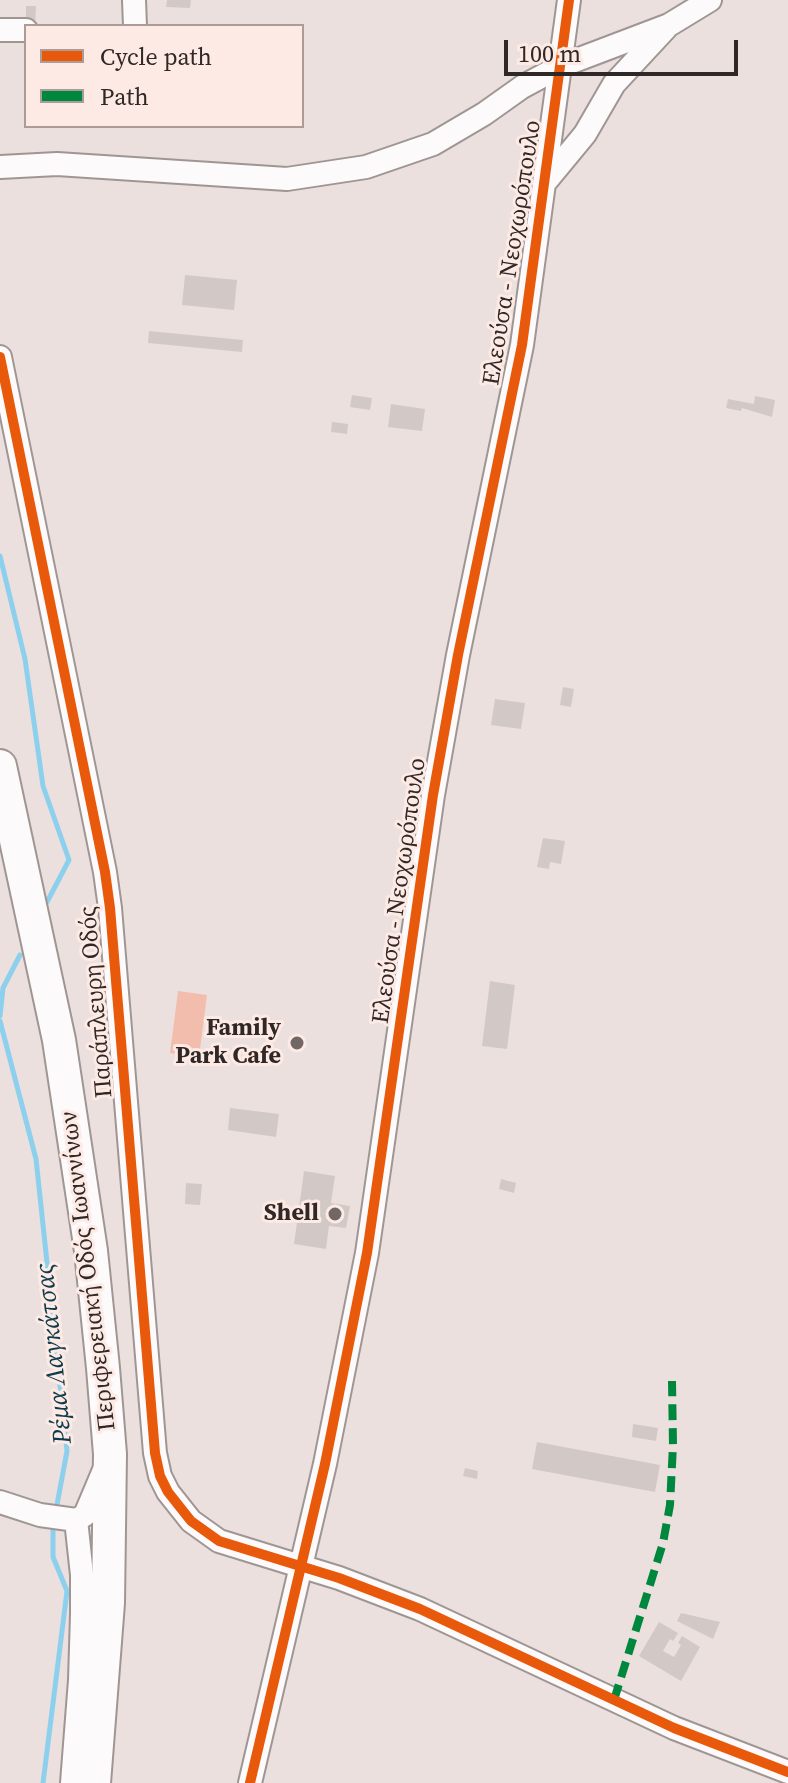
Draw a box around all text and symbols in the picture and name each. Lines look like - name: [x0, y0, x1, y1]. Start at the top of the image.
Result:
- legend: [24, 24, 304, 128]
- scale bar: [508, 24, 742, 74]
- text: 100 m: [518, 37, 581, 70]
- text: Cycle path: [100, 40, 212, 73]
- text: Path: [100, 80, 149, 113]
- street label: Ελεούσα - Νεοχωρόπουλο: [478, 118, 548, 388]
- street label: Ελεούσα - Νεοχωρόπουλο: [367, 756, 433, 1026]
- street label: Παράπλευρη Οδός: [74, 905, 120, 1099]
- place label: Family Park Cafe: [175, 1015, 281, 1071]
- marker: Family Park Cafe: [288, 1034, 306, 1052]
- street label: Περιφερειακή Οδός Ιωαννίνων: [55, 1109, 123, 1433]
- place label: Shell: [264, 1200, 319, 1228]
- marker: Shell: [326, 1205, 344, 1223]
- water label: Ρέμα Λαγκάτσας: [30, 1262, 80, 1446]

